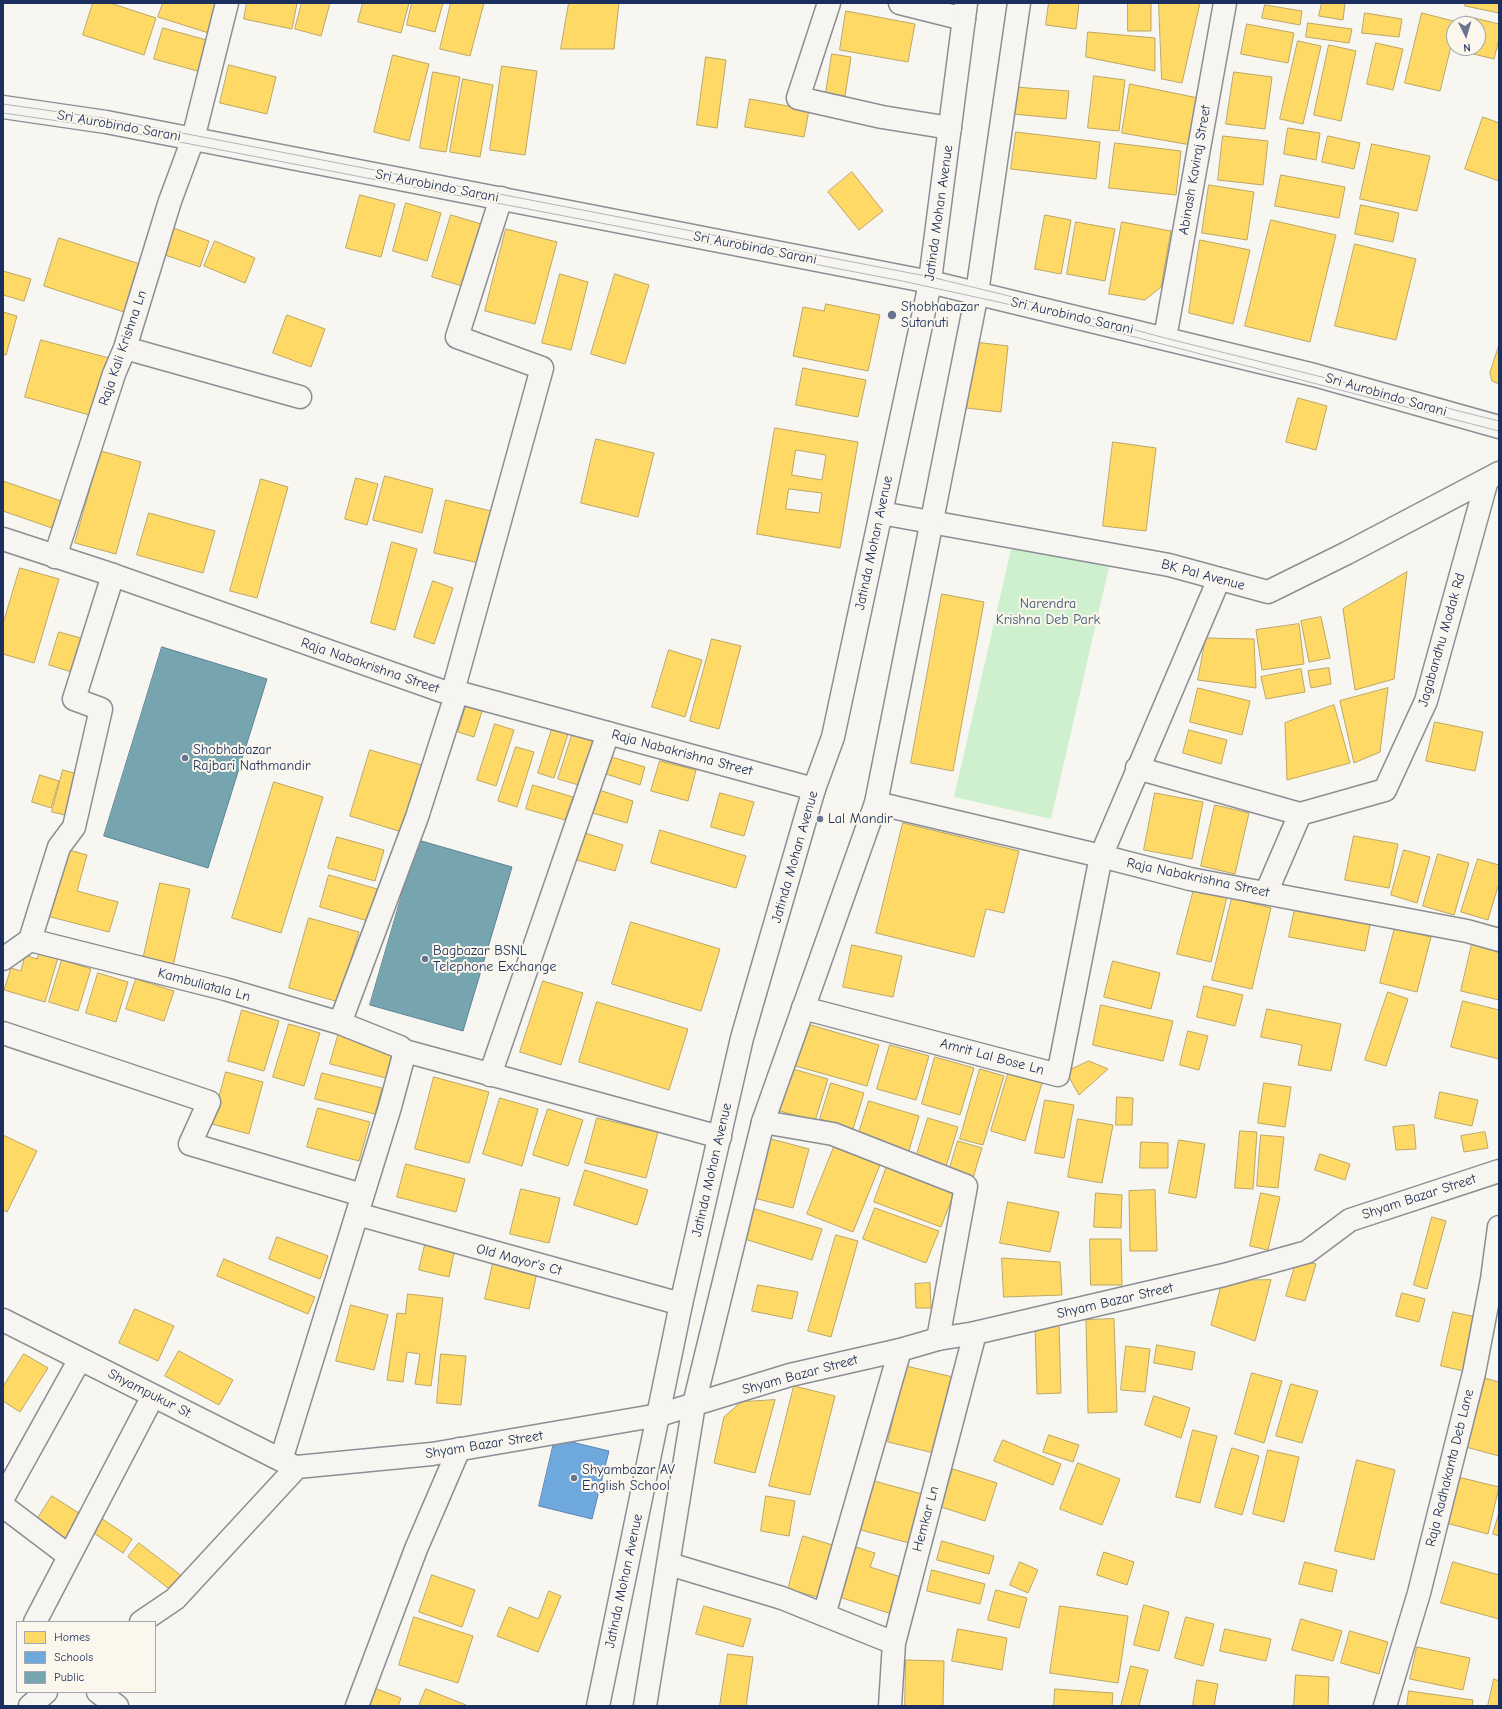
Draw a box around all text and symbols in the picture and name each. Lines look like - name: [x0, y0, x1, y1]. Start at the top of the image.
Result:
- north arrow: [1446, 16, 1486, 56]
- text: N: [1463, 41, 1471, 54]
- street label: Abinash Kaviraj Street: [1175, 104, 1215, 236]
- street label: Sri Aurobindo Sarani: [56, 107, 182, 145]
- street label: Jatinda Mohan Avenue: [921, 144, 957, 282]
- street label: Sri Aurobindo Sarani: [374, 166, 500, 206]
- street label: Sri Aurobindo Sarani: [692, 228, 818, 268]
- street label: Raja Kali Krishna Ln: [95, 288, 151, 408]
- street label: Sri Aurobindo Sarani: [1009, 294, 1135, 338]
- place label: Shobhabazar Sutanuti: [901, 299, 979, 332]
- marker: Shobhabazar Sutanuti: [886, 309, 898, 321]
- street label: Sri Aurobindo Sarani: [1323, 370, 1449, 420]
- street label: Jatinda Mohan Avenue: [852, 474, 896, 612]
- street label: BK Pal Avenue: [1159, 556, 1247, 594]
- street label: Jagabandhu Modak Rd: [1415, 571, 1469, 709]
- park label: Narendra Krishna Deb Park: [996, 596, 1100, 628]
- street label: Raja Nabakrishna Street: [299, 634, 441, 698]
- street label: Raja Nabakrishna Street: [610, 726, 754, 780]
- place label: Shobhabazar Rajbari Nathmandir: [193, 742, 310, 774]
- marker: Shobhabazar Rajbari Nathmandir: [180, 753, 190, 763]
- street label: Jatinda Mohan Avenue: [768, 789, 822, 925]
- place label: Lal Mandir: [828, 811, 893, 827]
- marker: Lal Mandir: [815, 814, 825, 824]
- street label: Raja Nabakrishna Street: [1125, 855, 1271, 901]
- place label: Bagbazar BSNL Telephone Exchange: [433, 943, 556, 976]
- marker: Bagbazar BSNL Telephone Exchange: [420, 954, 430, 964]
- street label: Kambuliatala Ln: [156, 965, 252, 1005]
- street label: Amrit Lal Bose Ln: [938, 1035, 1046, 1079]
- street label: Jatinda Mohan Avenue: [688, 1101, 736, 1239]
- street label: Shyam Bazar Street: [1360, 1171, 1478, 1223]
- street label: Old Mayor's Ct: [474, 1241, 564, 1279]
- street label: Shyam Bazar Street: [1055, 1279, 1175, 1323]
- street label: Shyam Bazar Street: [740, 1351, 860, 1399]
- street label: Shyampukur St.: [105, 1365, 195, 1423]
- street label: Raja Radhakanta Deb Lane: [1422, 1387, 1478, 1549]
- street label: Shyam Bazar Street: [424, 1427, 544, 1463]
- place label: Shyambazar AV English School: [582, 1462, 675, 1494]
- marker: Shyambazar AV English School: [569, 1473, 579, 1483]
- street label: Hemkar Ln: [909, 1484, 943, 1554]
- street label: Jatinda Mohan Avenue: [602, 1512, 646, 1650]
- legend: [16, 1621, 156, 1693]
- text: Homes: [54, 1630, 90, 1644]
- text: Schools: [54, 1650, 93, 1664]
- text: Public: [54, 1670, 84, 1684]

